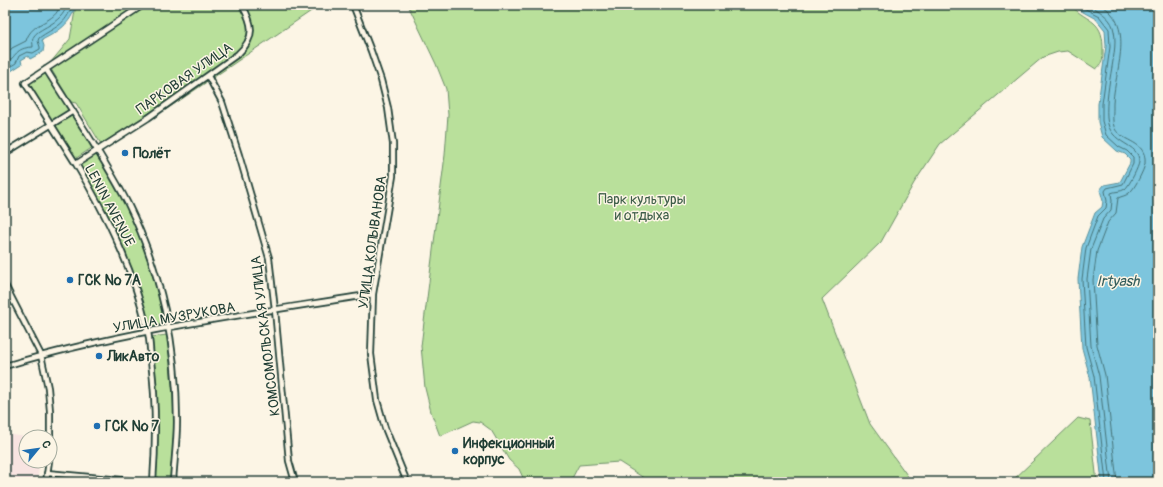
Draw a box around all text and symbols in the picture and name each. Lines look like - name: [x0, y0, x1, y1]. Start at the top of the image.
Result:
- street label: ПАРКОВАЯ УЛИЦА: [133, 39, 236, 118]
- place label: Полёт: [133, 145, 172, 162]
- marker: Полёт: [120, 148, 130, 158]
- street label: LENIN AVENUE: [81, 161, 138, 249]
- street label: УЛИЦА КОЛЫВАНОВА: [355, 174, 390, 310]
- park label: Парк культуры и отдыха: [598, 191, 686, 224]
- street label: КОМСОМОЛЬСКАЯ УЛИЦА: [247, 255, 284, 417]
- place label: ГСК № 7А: [78, 272, 141, 289]
- water label: Irtyash: [1097, 272, 1140, 291]
- marker: ГСК № 7А: [65, 275, 75, 285]
- street label: УЛИЦА МУЗРУКОВА: [112, 298, 236, 337]
- place label: ЛикАвто: [106, 348, 160, 365]
- marker: ЛикАвто: [94, 351, 104, 361]
- place label: ГСК № 7: [105, 418, 159, 435]
- marker: ГСК № 7: [92, 421, 102, 431]
- north arrow: [18, 429, 58, 469]
- place label: Инфекционный корпус: [463, 435, 555, 468]
- text: С: [39, 438, 54, 451]
- marker: Инфекционный корпус: [450, 446, 460, 456]

